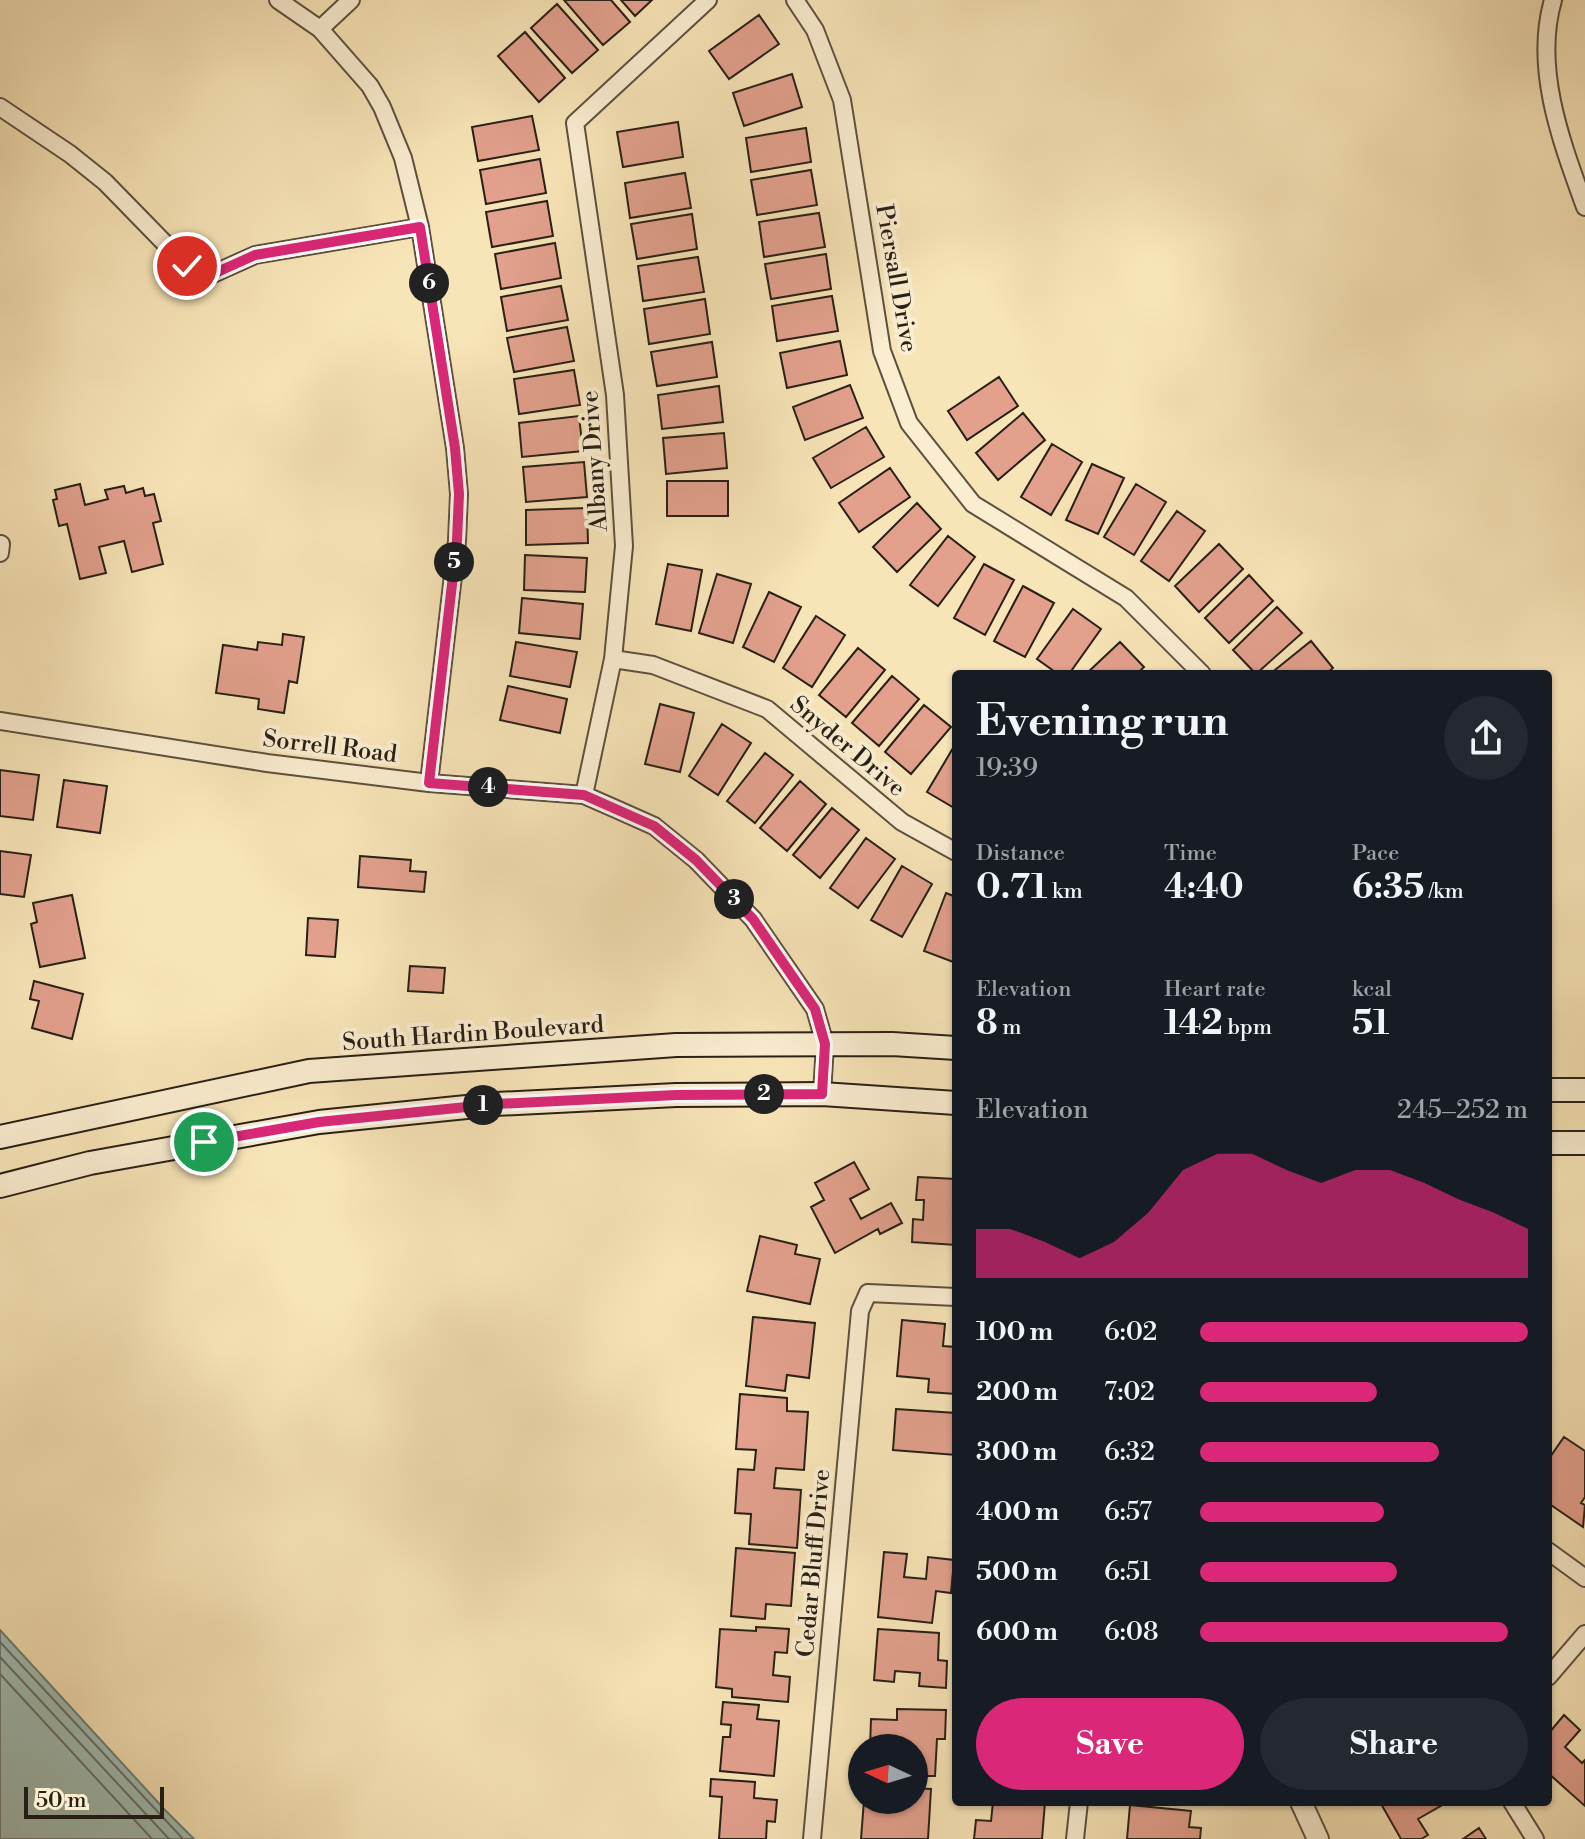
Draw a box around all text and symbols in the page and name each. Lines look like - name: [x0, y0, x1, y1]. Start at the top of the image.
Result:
- street label: Piersall Drive: [868, 202, 924, 355]
- pin: [153, 232, 221, 300]
- icon: check: [165, 244, 209, 288]
- pin: 6: [409, 263, 449, 303]
- text: 6: [422, 269, 436, 296]
- street label: Albany Drive: [575, 389, 615, 533]
- pin: 5: [434, 542, 474, 582]
- text: 5: [447, 548, 461, 575]
- street label: Snyder Drive: [784, 690, 911, 804]
- text: Evening run: [976, 694, 1229, 749]
- button: share: [1444, 696, 1528, 780]
- street label: Sorrell Road: [261, 724, 399, 770]
- text: 19:39: [976, 752, 1038, 784]
- pin: 4: [468, 767, 508, 807]
- text: 4: [481, 773, 495, 800]
- text: Distance: [976, 840, 1065, 867]
- text: Time: [1164, 840, 1217, 867]
- text: Pace: [1352, 840, 1399, 867]
- text: 0.71: [976, 867, 1047, 909]
- text: 4:40: [1164, 867, 1244, 909]
- text: 6:35: [1352, 867, 1424, 909]
- text: km: [1047, 878, 1083, 905]
- text: /km: [1424, 878, 1464, 905]
- pin: 3: [714, 879, 754, 919]
- text: 3: [727, 885, 741, 912]
- text: Elevation: [976, 976, 1071, 1003]
- text: Heart rate: [1164, 976, 1266, 1003]
- text: kcal: [1352, 976, 1392, 1003]
- text: 8: [976, 1003, 998, 1045]
- text: 142: [1164, 1003, 1223, 1045]
- text: 51: [1352, 1003, 1389, 1045]
- street label: South Hardin Boulevard: [341, 1010, 605, 1058]
- text: m: [998, 1014, 1021, 1041]
- text: bpm: [1223, 1014, 1272, 1041]
- pin: 2: [744, 1074, 784, 1114]
- text: 2: [757, 1080, 771, 1107]
- pin: 1: [463, 1085, 503, 1125]
- text: 1: [478, 1091, 488, 1118]
- text: Elevation: [976, 1094, 1089, 1126]
- text: 245–252 m: [1397, 1094, 1528, 1126]
- pin: [170, 1108, 238, 1176]
- icon: arrive: [182, 1120, 226, 1164]
- text: 100 m: [976, 1316, 1053, 1348]
- text: 6:02: [1104, 1316, 1157, 1348]
- text: 200 m: [976, 1376, 1058, 1408]
- text: 7:02: [1104, 1376, 1155, 1408]
- text: 300 m: [976, 1436, 1057, 1468]
- text: 6:32: [1104, 1436, 1155, 1468]
- street label: Cedar Bluff Drive: [791, 1468, 837, 1658]
- text: 400 m: [976, 1496, 1059, 1528]
- text: 6:57: [1104, 1496, 1152, 1528]
- text: 500 m: [976, 1556, 1058, 1588]
- text: 6:51: [1104, 1556, 1151, 1588]
- text: 600 m: [976, 1616, 1058, 1648]
- text: 6:08: [1104, 1616, 1159, 1648]
- button: Save: [976, 1698, 1244, 1790]
- button: Share: [1260, 1698, 1528, 1790]
- north arrow: [848, 1734, 928, 1814]
- map controls: [848, 1734, 928, 1814]
- scale bar: [24, 1783, 164, 1819]
- text: 50 m: [36, 1787, 87, 1814]

